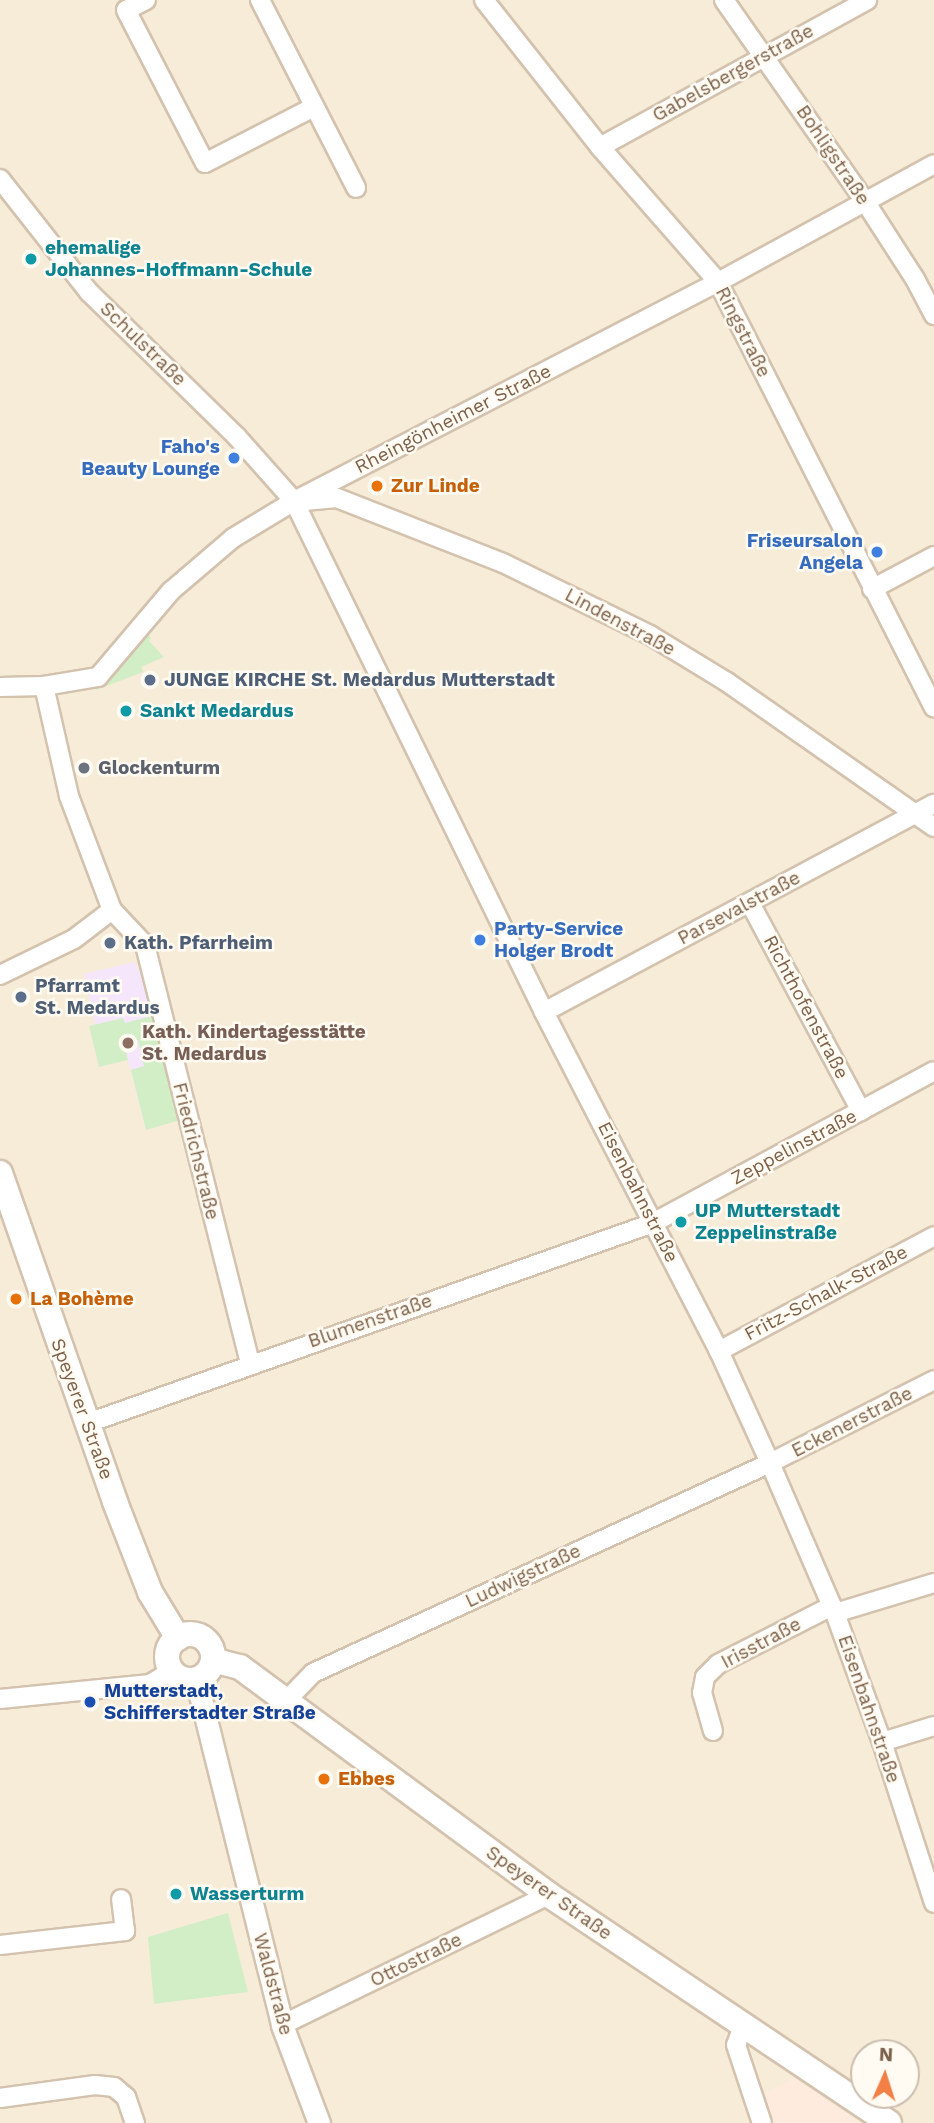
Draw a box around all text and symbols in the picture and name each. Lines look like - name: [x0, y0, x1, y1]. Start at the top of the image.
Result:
- street label: Gabelsbergerstraße: [648, 19, 818, 127]
- street label: Bohligstraße: [791, 101, 875, 209]
- place label: ehemalige Johannes-Hoffmann-Schule: [45, 237, 312, 281]
- marker: ehemalige Johannes-Hoffmann-Schule: [23, 251, 39, 267]
- street label: Ringstraße: [711, 283, 775, 381]
- street label: Schulstraße: [95, 297, 191, 391]
- street label: Rheingönheimer Straße: [351, 359, 555, 479]
- place label: Faho's Beauty Lounge: [81, 436, 220, 480]
- marker: Faho's Beauty Lounge: [226, 450, 242, 466]
- place label: Zur Linde: [391, 475, 480, 497]
- marker: Zur Linde: [369, 478, 385, 494]
- place label: Friseursalon Angela: [747, 530, 863, 574]
- marker: Friseursalon Angela: [869, 544, 885, 560]
- street label: Lindenstraße: [561, 583, 679, 661]
- place label: JUNGE KIRCHE St. Medardus Mutterstadt: [164, 669, 555, 691]
- marker: JUNGE KIRCHE St. Medardus Mutterstadt: [142, 672, 158, 688]
- place label: Sankt Medardus: [140, 700, 294, 722]
- marker: Sankt Medardus: [118, 703, 134, 719]
- place label: Glockenturm: [98, 757, 220, 779]
- marker: Glockenturm: [76, 760, 92, 776]
- street label: Parsevalstraße: [674, 866, 804, 950]
- place label: Party-Service Holger Brodt: [494, 918, 623, 962]
- street label: Richthofenstraße: [758, 931, 854, 1083]
- place label: Kath. Pfarrheim: [124, 932, 273, 954]
- marker: Party-Service Holger Brodt: [472, 932, 488, 948]
- marker: Kath. Pfarrheim: [102, 935, 118, 951]
- place label: Pfarramt St. Medardus: [35, 975, 160, 1019]
- marker: Pfarramt St. Medardus: [13, 989, 29, 1005]
- place label: Kath. Kindertagesstätte St. Medardus: [142, 1021, 366, 1065]
- marker: Kath. Kindertagesstätte St. Medardus: [120, 1035, 136, 1051]
- street label: Friedrichstraße: [168, 1080, 224, 1222]
- street label: Zeppelinstraße: [727, 1104, 861, 1190]
- street label: Eisenbahnstraße: [593, 1118, 683, 1266]
- place label: UP Mutterstadt Zeppelinstraße: [695, 1200, 840, 1244]
- marker: UP Mutterstadt Zeppelinstraße: [673, 1214, 689, 1230]
- street label: Fritz-Schalk-Straße: [741, 1240, 911, 1346]
- place label: La Bohème: [30, 1288, 134, 1310]
- street label: Blumenstraße: [305, 1289, 435, 1353]
- marker: La Bohème: [8, 1291, 24, 1307]
- street label: Speyerer Straße: [46, 1335, 118, 1483]
- street label: Eckenerstraße: [788, 1382, 916, 1462]
- street label: Ludwigstraße: [462, 1539, 584, 1613]
- street label: Irisstraße: [717, 1612, 805, 1674]
- street label: Eisenbahnstraße: [833, 1632, 905, 1786]
- place label: Mutterstadt, Schifferstadter Straße: [104, 1680, 316, 1724]
- marker: Mutterstadt, Schifferstadter Straße: [82, 1694, 98, 1710]
- place label: Ebbes: [338, 1768, 395, 1790]
- marker: Ebbes: [316, 1771, 332, 1787]
- street label: Speyerer Straße: [481, 1841, 617, 1945]
- place label: Wasserturm: [190, 1883, 304, 1905]
- marker: Wasserturm: [168, 1886, 184, 1902]
- street label: Ottostraße: [366, 1928, 466, 1992]
- street label: Waldstraße: [248, 1930, 298, 2038]
- north arrow: [850, 2039, 920, 2109]
- text: N: [878, 2043, 894, 2066]

